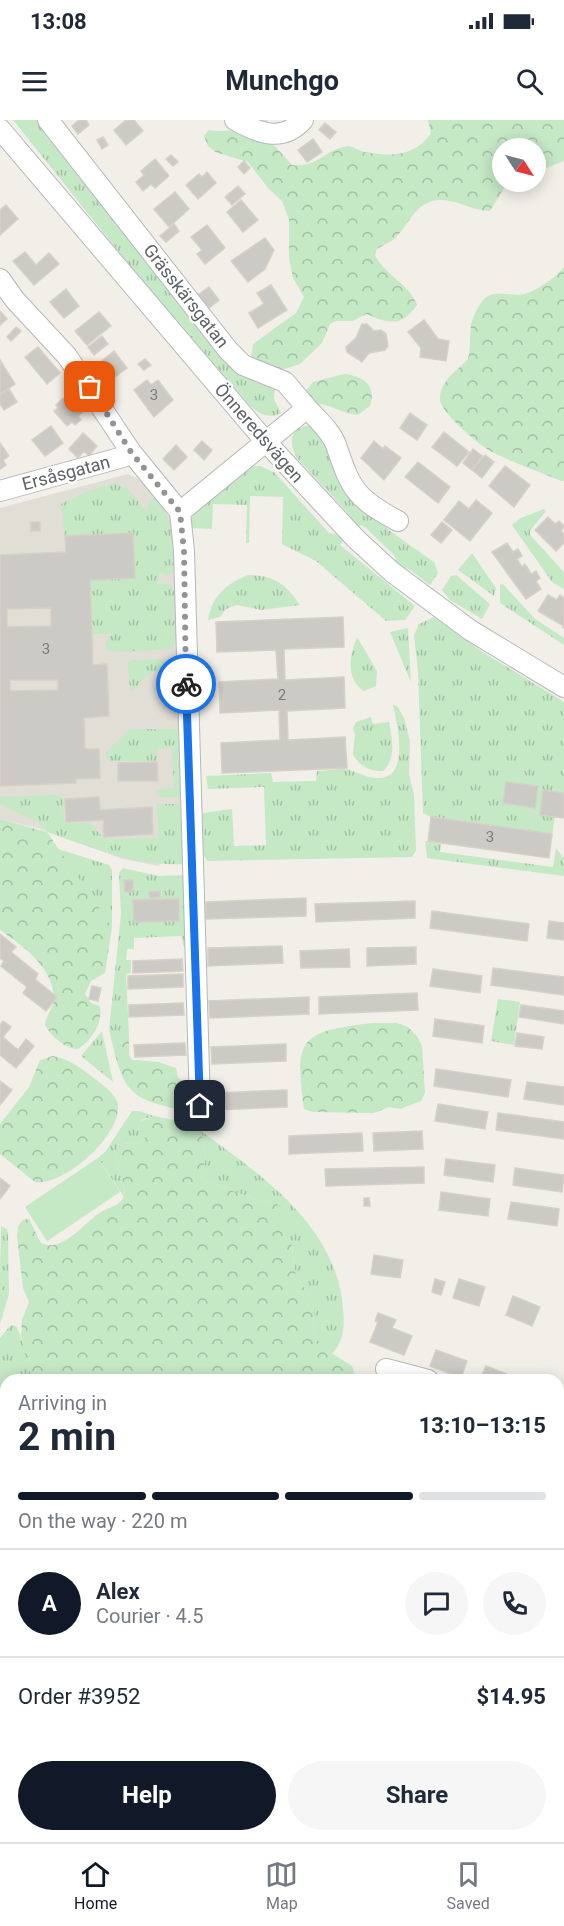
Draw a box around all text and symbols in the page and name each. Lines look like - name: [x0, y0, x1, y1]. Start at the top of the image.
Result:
- text: 13:08: [30, 9, 87, 34]
- icon: menu: [18, 65, 51, 98]
- text: Munchgo: [225, 65, 339, 97]
- icon: search: [513, 65, 546, 98]
- north arrow: [492, 138, 546, 192]
- map controls: [492, 138, 546, 192]
- street label: Grässkärsgatan: [139, 240, 234, 352]
- pin: [64, 361, 115, 412]
- icon: bag: [73, 370, 106, 403]
- street label: Önneredsvägen: [211, 379, 308, 487]
- house number: 3: [150, 386, 158, 404]
- street label: Ersåsgatan: [20, 451, 112, 494]
- house number: 3: [42, 640, 50, 658]
- courier: [156, 654, 216, 714]
- icon: bike: [170, 668, 203, 701]
- house number: 2: [278, 686, 286, 704]
- house number: 3: [486, 828, 494, 846]
- pin: [174, 1080, 225, 1131]
- icon: home: [183, 1089, 216, 1122]
- text: Arriving in: [18, 1391, 107, 1415]
- text: 13:10–13:15: [419, 1413, 546, 1438]
- text: 2 min: [18, 1414, 116, 1460]
- text: On the way · 220 m: [18, 1509, 187, 1533]
- button: chat: [405, 1572, 468, 1635]
- button: phone: [483, 1572, 546, 1635]
- text: Alex: [96, 1579, 140, 1604]
- text: A: [42, 1591, 57, 1616]
- text: Courier · 4.5: [96, 1604, 203, 1628]
- text: Order #3952: [18, 1684, 140, 1709]
- text: $14.95: [477, 1684, 546, 1709]
- button: Help: [18, 1761, 276, 1830]
- button: Share: [288, 1761, 546, 1830]
- tab: Home: [74, 1858, 117, 1913]
- tab: Map: [265, 1858, 298, 1913]
- tab: Saved: [447, 1858, 490, 1913]

